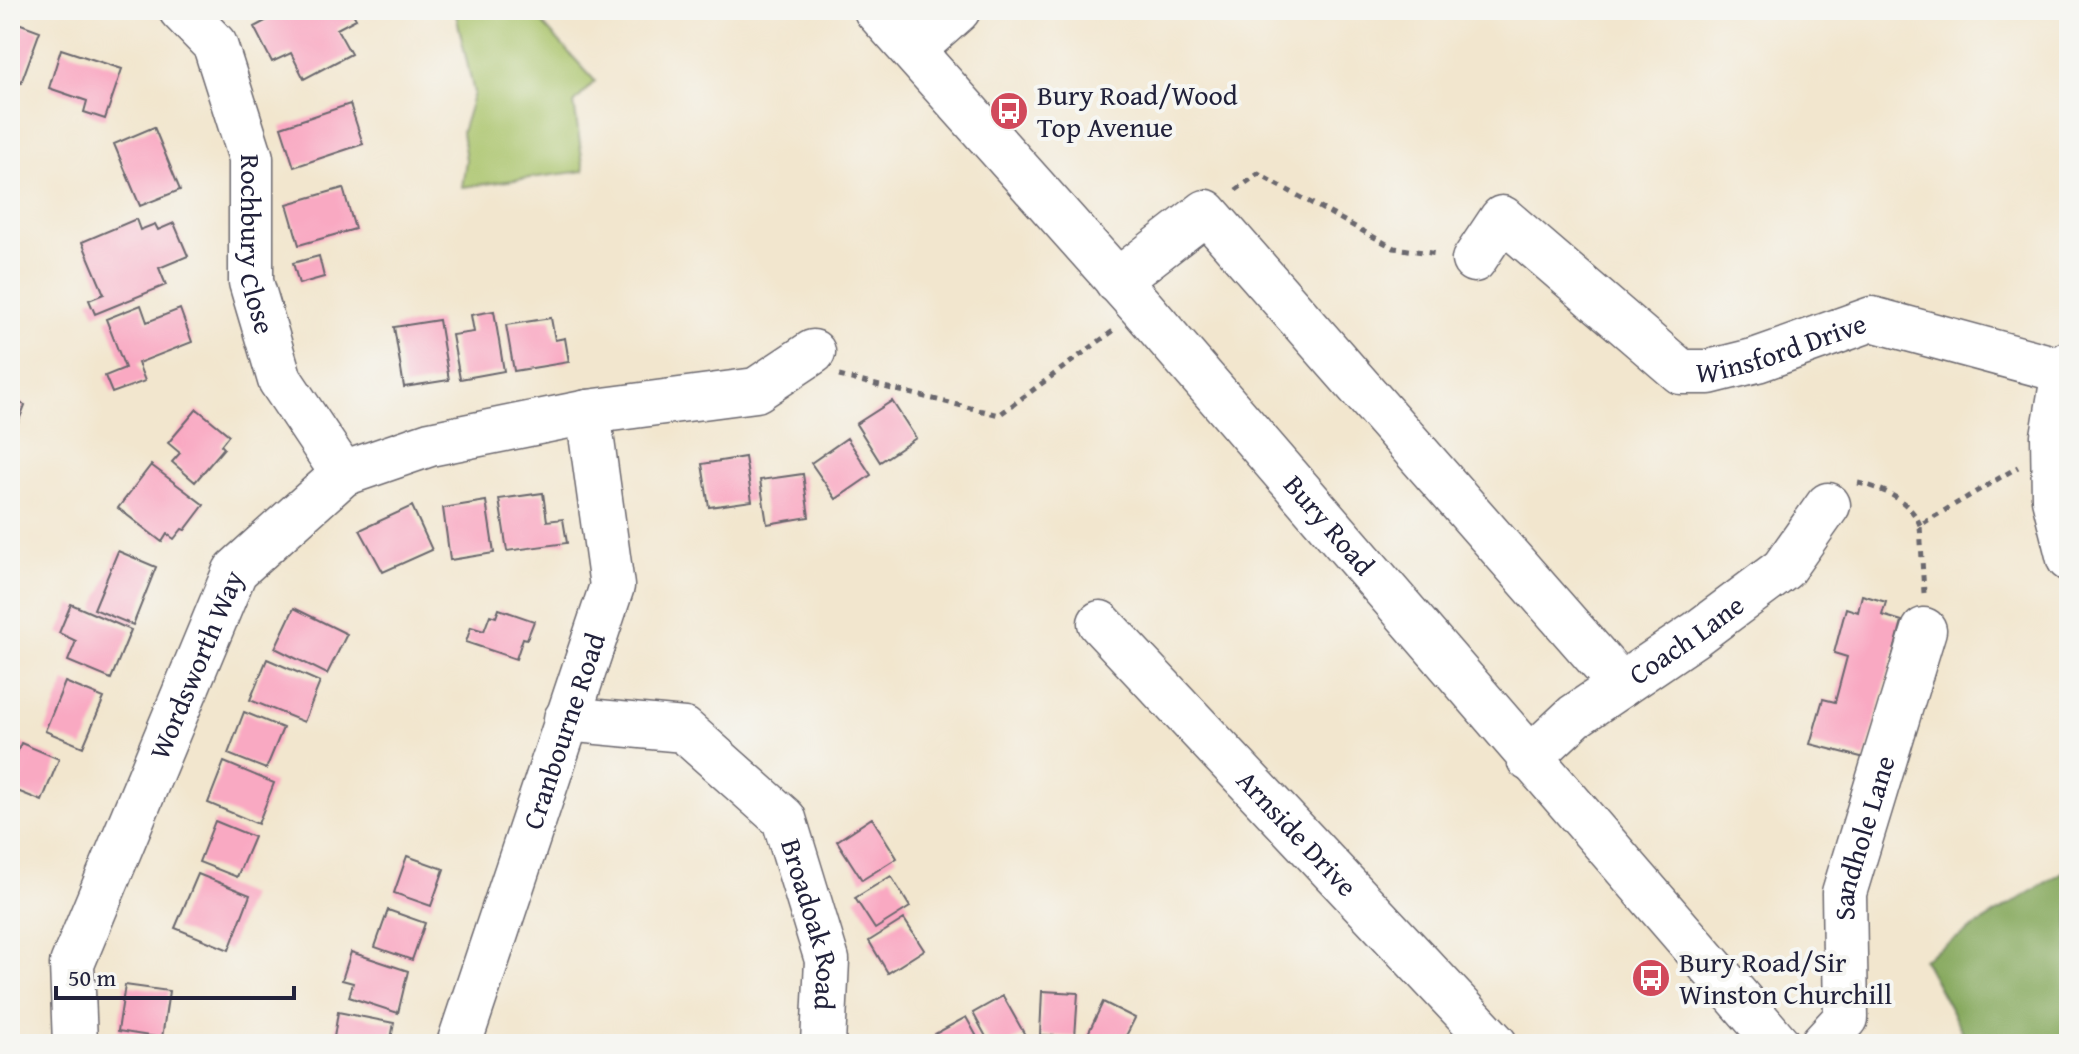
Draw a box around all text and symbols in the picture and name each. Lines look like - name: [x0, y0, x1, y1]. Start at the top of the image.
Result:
- place label: Bury Road/Wood Top Avenue: [1037, 74, 1238, 147]
- bus stop icon: Bury Road/Wood Top Avenue: [988, 90, 1030, 132]
- street label: Rochbury Close: [231, 154, 286, 339]
- street label: Winsford Drive: [1696, 302, 1872, 392]
- street label: Bury Road: [1275, 465, 1385, 584]
- street label: Wordsworth Way: [138, 564, 253, 765]
- street label: Coach Lane: [1620, 584, 1752, 694]
- street label: Cranbourne Road: [511, 627, 615, 834]
- street label: Sandhole Lane: [1823, 750, 1905, 921]
- street label: Arnside Drive: [1228, 760, 1367, 905]
- street label: Broadoak Road: [771, 834, 850, 1011]
- place label: Bury Road/Sir Winston Churchill: [1679, 941, 1892, 1014]
- scale bar: [56, 950, 294, 1000]
- bus stop icon: Bury Road/Sir Winston Churchill: [1630, 957, 1672, 999]
- text: 50 m: [68, 960, 116, 995]

